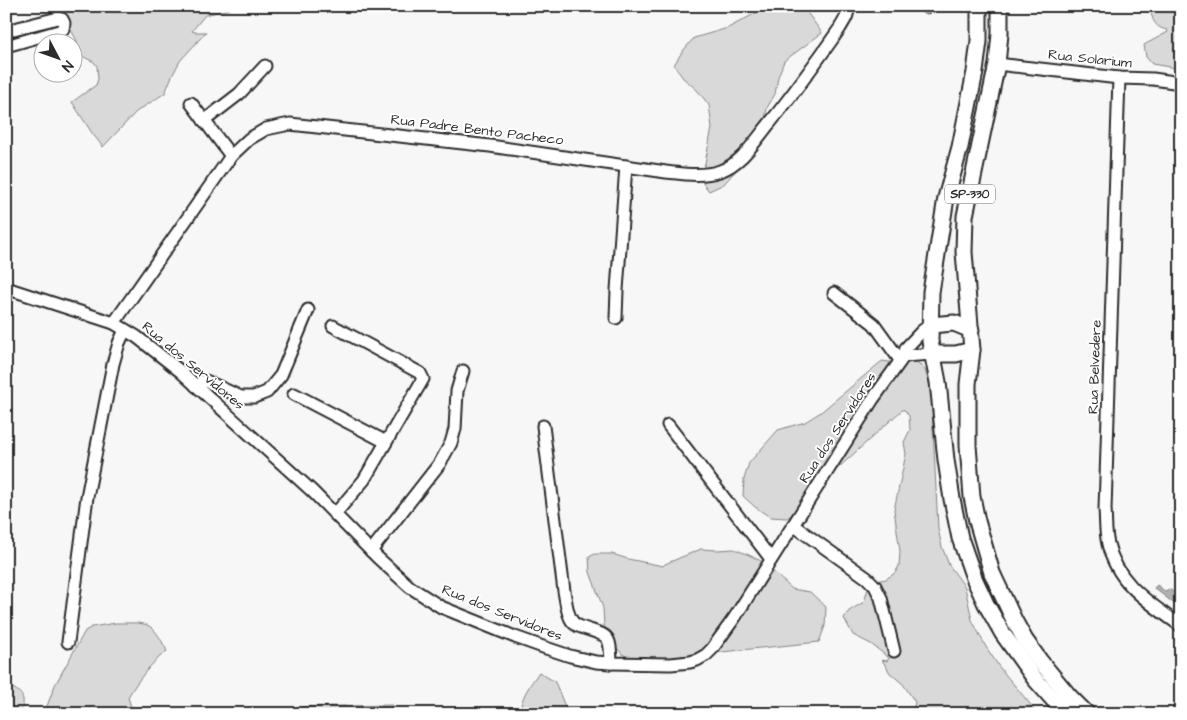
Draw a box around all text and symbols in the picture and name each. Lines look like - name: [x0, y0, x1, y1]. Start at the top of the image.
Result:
- north arrow: [32, 32, 82, 82]
- street label: Rua Solarium: [1047, 45, 1133, 73]
- text: N: [56, 56, 77, 76]
- street label: Rua Padre Bento Pacheco: [390, 109, 565, 151]
- road number: SP-330: [945, 184, 995, 203]
- street label: Rua dos Servidores: [137, 317, 249, 415]
- street label: Rua Belvedere: [1083, 319, 1107, 415]
- street label: Rua dos Servidores: [795, 369, 881, 487]
- street label: Rua dos Servidores: [439, 580, 565, 646]

